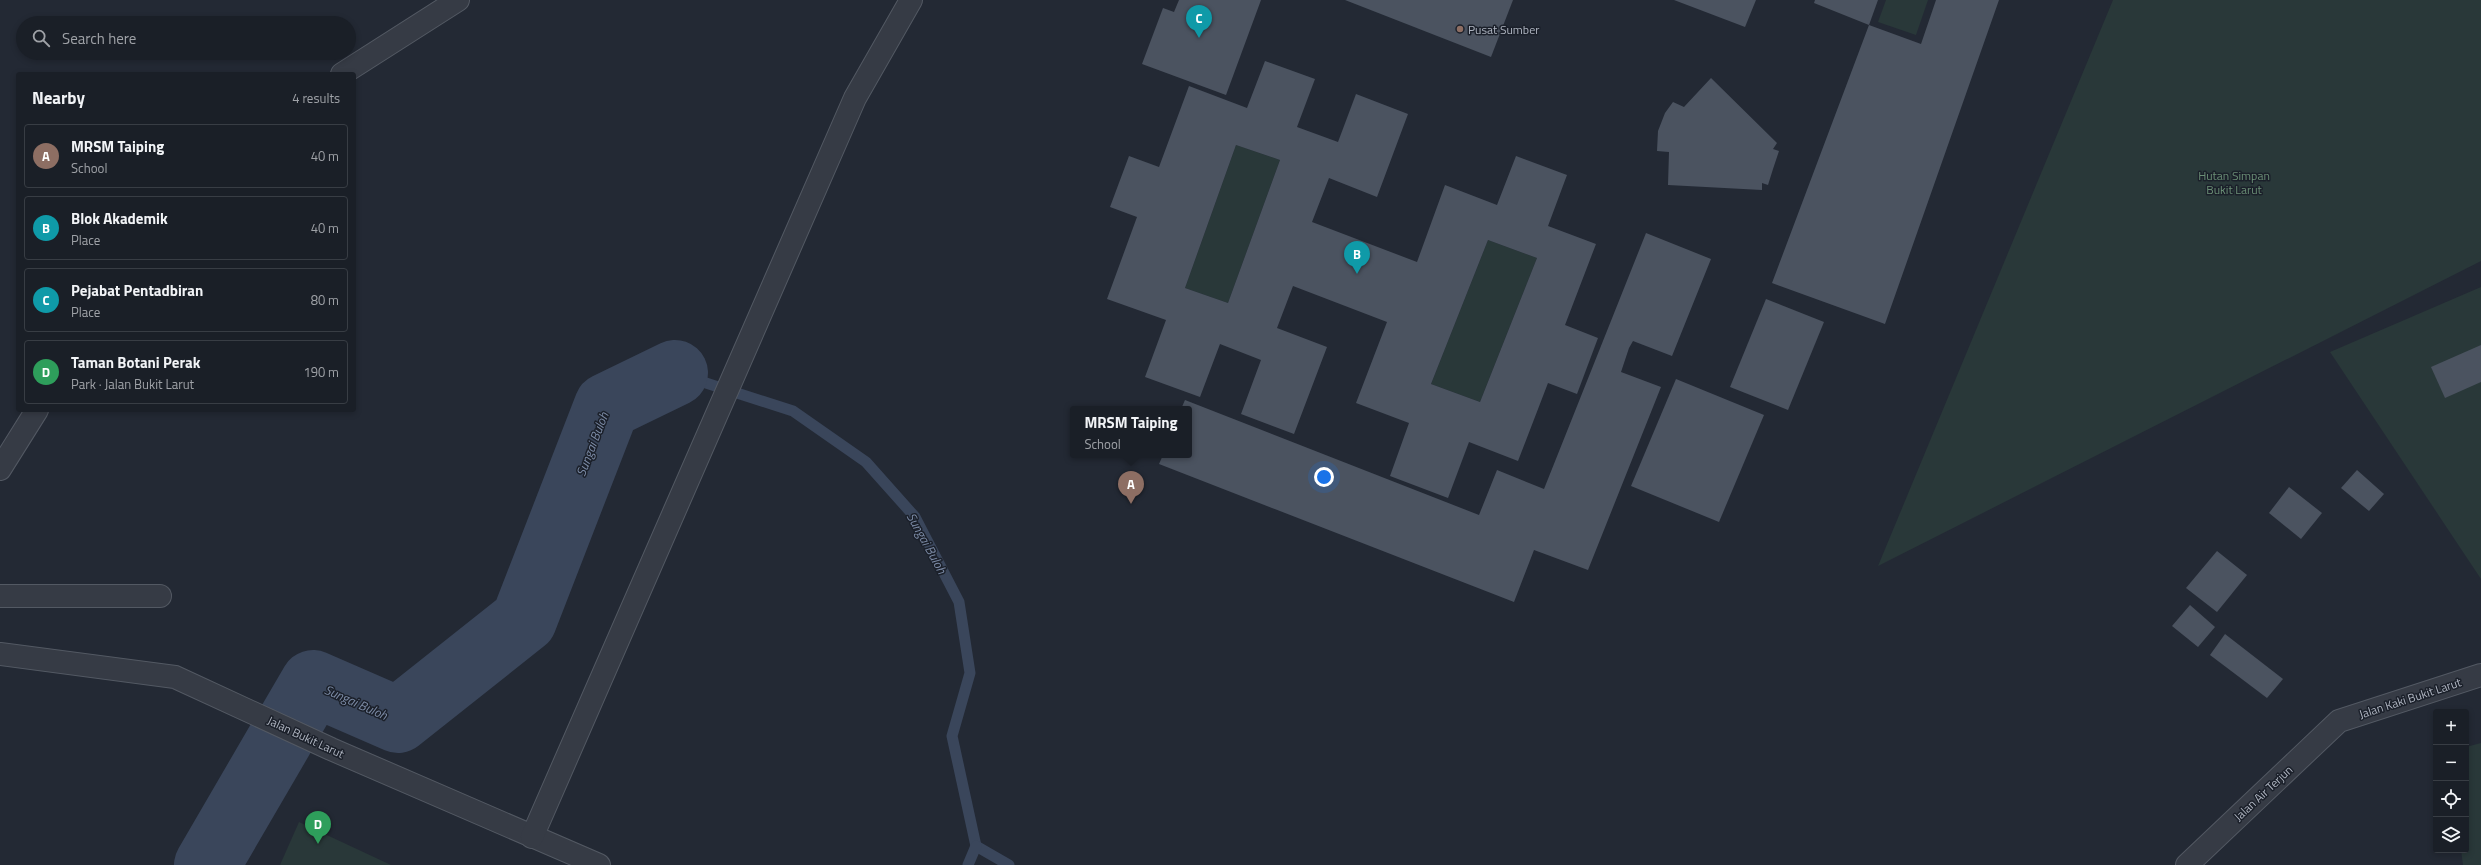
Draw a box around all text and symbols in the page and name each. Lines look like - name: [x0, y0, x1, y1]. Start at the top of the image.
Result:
- pin: C: [1186, 5, 1212, 38]
- search box: [16, 16, 356, 60]
- place label: Pusat Sumber: [1468, 20, 1539, 39]
- marker: Pusat Sumber: [1455, 24, 1465, 34]
- icon: search: [30, 27, 52, 49]
- text: Search here: [62, 27, 136, 50]
- text: Nearby: [32, 85, 85, 111]
- text: 4 results: [292, 88, 340, 108]
- text: MRSM Taiping: [71, 135, 164, 158]
- text: A: [42, 146, 50, 166]
- text: 40 m: [311, 146, 339, 166]
- text: School: [71, 158, 107, 178]
- park label: Hutan Simpan Bukit Larut: [2198, 166, 2270, 199]
- text: Blok Akademik: [71, 207, 168, 230]
- text: B: [42, 218, 50, 238]
- text: 40 m: [311, 218, 339, 238]
- text: Place: [71, 230, 100, 250]
- pin: B: [1344, 241, 1370, 274]
- text: Pejabat Pentadbiran: [71, 279, 203, 302]
- text: C: [42, 290, 50, 310]
- text: 80 m: [311, 290, 339, 310]
- text: Place: [71, 302, 100, 322]
- text: Taman Botani Perak: [71, 351, 200, 374]
- text: D: [42, 362, 50, 382]
- text: 190 m: [303, 362, 339, 382]
- text: Park · Jalan Bukit Larut: [71, 374, 194, 394]
- popup: [1070, 406, 1192, 458]
- water label: Sungai Buloh: [571, 409, 614, 479]
- text: MRSM Taiping: [1084, 411, 1178, 434]
- text: School: [1084, 434, 1121, 454]
- your location: [1314, 467, 1334, 487]
- pin: A: [1118, 471, 1144, 504]
- water label: Sungai Buloh: [902, 509, 952, 578]
- street label: Jalan Kaki Bukit Larut: [2356, 672, 2464, 724]
- water label: Sungai Buloh: [321, 679, 391, 725]
- map controls: [2433, 709, 2469, 853]
- button: +: [2433, 709, 2469, 745]
- street label: Jalan Bukit Larut: [264, 711, 348, 763]
- button: −: [2433, 745, 2469, 781]
- street label: Jalan Air Terjun: [2229, 761, 2297, 825]
- button: locate: [2433, 781, 2469, 817]
- pin: D: [305, 811, 331, 844]
- button: layers: [2433, 817, 2469, 853]

